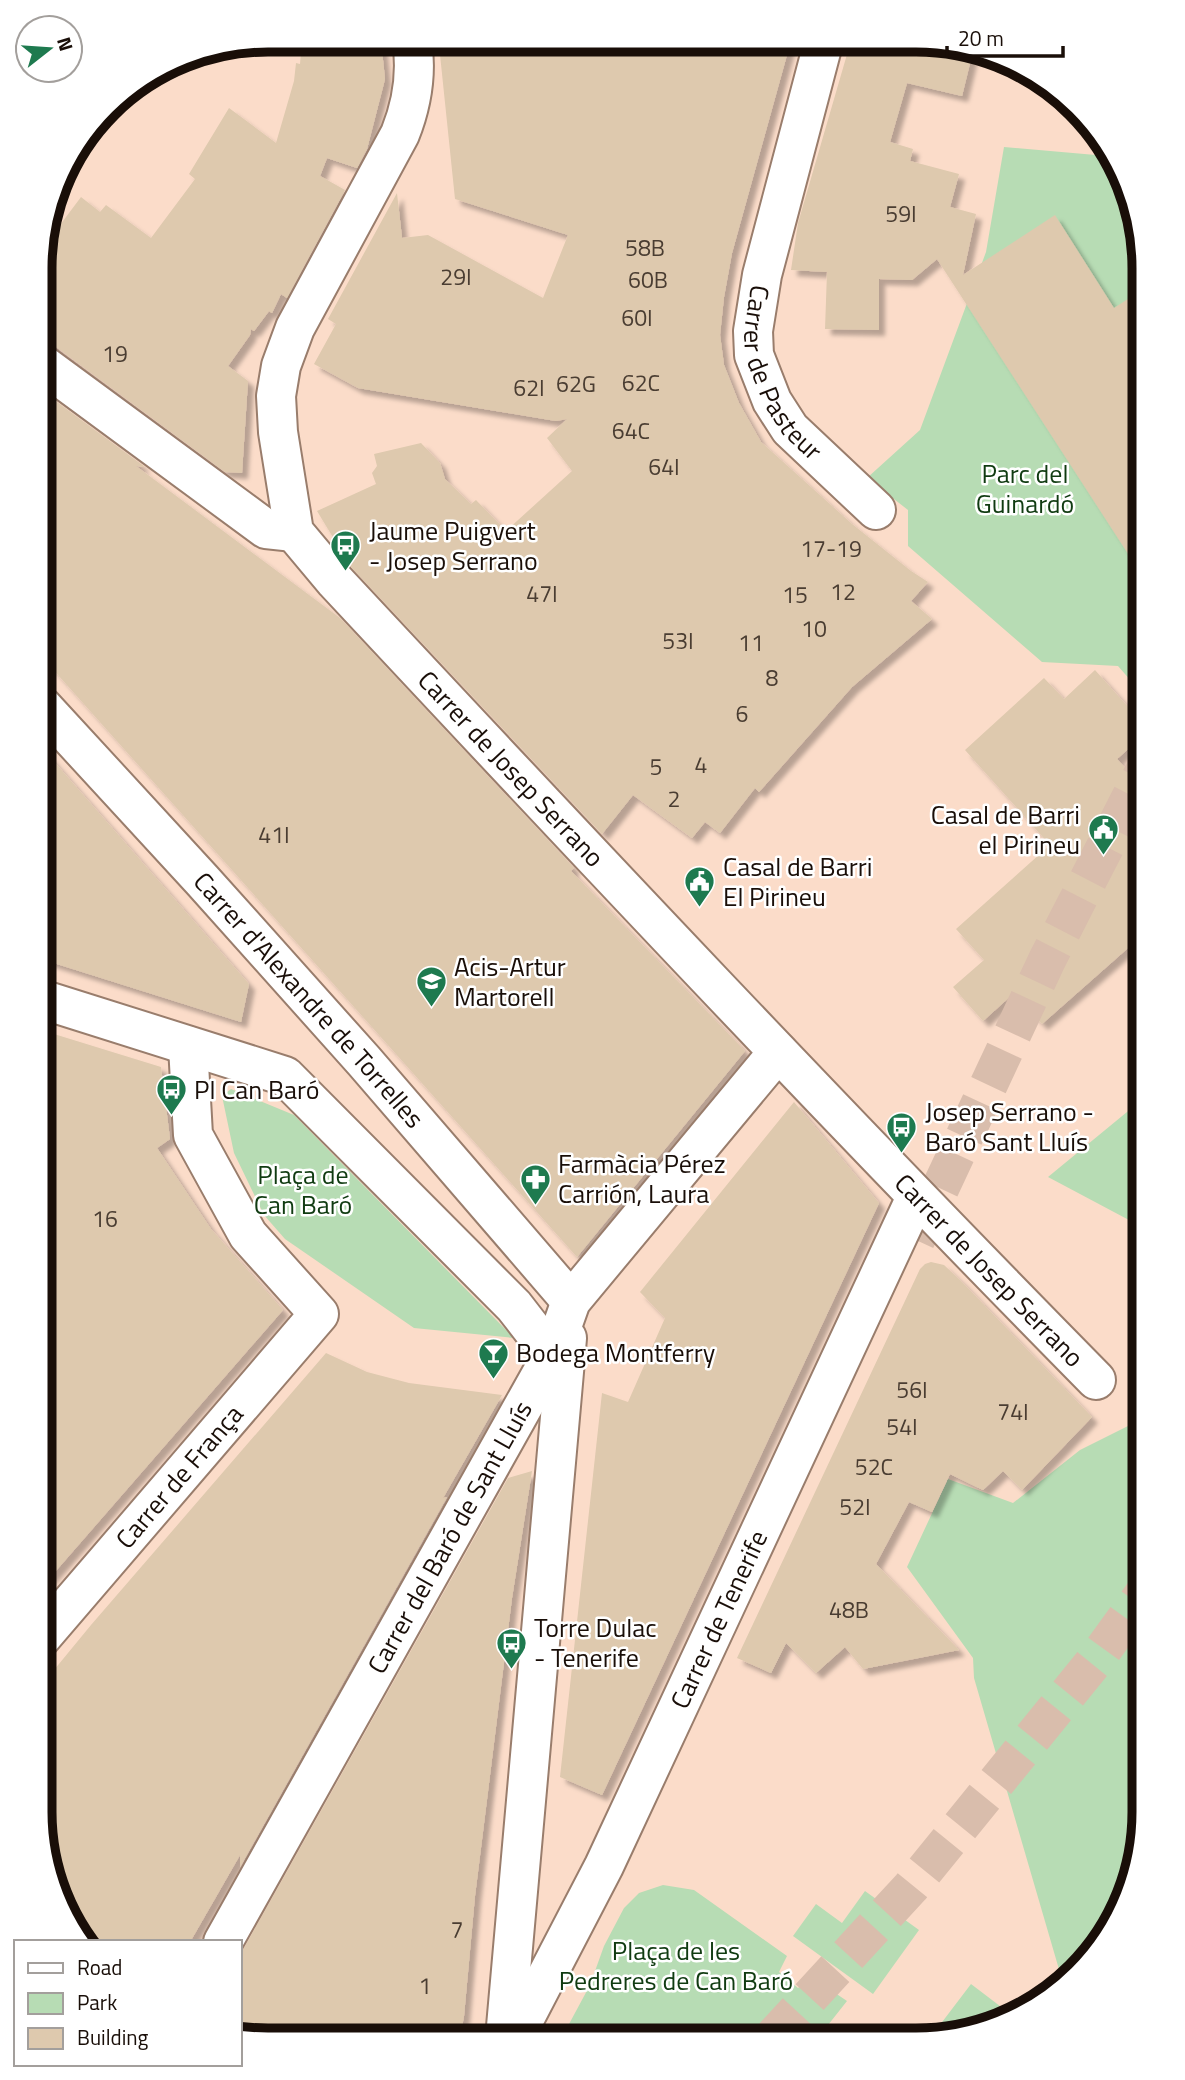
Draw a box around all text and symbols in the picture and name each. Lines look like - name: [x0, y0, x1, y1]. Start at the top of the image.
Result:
- north arrow: [14, 14, 84, 84]
- scale bar: [947, 14, 1062, 58]
- text: 20 m: [958, 22, 1004, 54]
- text: N: [50, 33, 82, 54]
- house number: 59I: [885, 196, 917, 231]
- house number: 58B: [625, 230, 665, 265]
- house number: 29I: [440, 259, 472, 294]
- house number: 60B: [628, 262, 668, 297]
- street label: Carrer de Pasteur: [734, 282, 831, 469]
- house number: 60I: [621, 300, 653, 335]
- house number: 19: [102, 336, 128, 371]
- house number: 62C: [622, 365, 660, 400]
- house number: 62G: [556, 366, 596, 401]
- house number: 62I: [513, 370, 545, 405]
- house number: 64C: [612, 413, 650, 448]
- house number: 64I: [648, 449, 680, 484]
- park label: Parc del Guinardó: [976, 454, 1074, 523]
- place label: Jaume Puigvert - Josep Serrano: [369, 511, 538, 580]
- bus stop icon: Jaume Puigvert - Josep Serrano: [329, 529, 363, 573]
- house number: 17-19: [800, 531, 862, 566]
- house number: 12: [830, 574, 856, 609]
- house number: 47I: [526, 576, 558, 611]
- house number: 15: [782, 577, 808, 612]
- house number: 10: [801, 611, 827, 646]
- house number: 53I: [662, 623, 694, 658]
- house number: 11: [738, 625, 764, 660]
- house number: 8: [766, 660, 779, 695]
- street label: Carrer de Josep Serrano: [409, 661, 613, 876]
- house number: 6: [736, 696, 748, 731]
- house number: 4: [695, 747, 707, 782]
- house number: 5: [650, 749, 662, 784]
- house number: 2: [668, 781, 680, 816]
- place label: Casal de Barri el Pirineu: [931, 795, 1080, 864]
- public building icon: Casal de Barri el Pirineu: [1086, 813, 1120, 857]
- house number: 41I: [258, 817, 290, 852]
- place label: Casal de Barri El Pirineu: [723, 847, 872, 916]
- street label: Carrer d'Alexandre de Torrelles: [184, 863, 434, 1137]
- public building icon: Casal de Barri El Pirineu: [683, 865, 717, 909]
- place label: Acis-Artur Martorell: [454, 947, 566, 1016]
- school or university icon: Acis-Artur Martorell: [414, 965, 448, 1009]
- place label: Pl Can Baró: [194, 1070, 320, 1109]
- bus stop icon: Pl Can Baró: [154, 1073, 188, 1117]
- place label: Josep Serrano - Baró Sant Lluís: [925, 1092, 1094, 1161]
- bus stop icon: Josep Serrano - Baró Sant Lluís: [885, 1110, 919, 1154]
- place label: Farmàcia Pérez Carrión, Laura: [558, 1144, 726, 1213]
- park label: Plaça de Can Baró: [254, 1155, 352, 1224]
- pharmacy icon: Farmàcia Pérez Carrión, Laura: [518, 1162, 552, 1206]
- street label: Carrer de Josep Serrano: [886, 1164, 1093, 1376]
- house number: 16: [92, 1201, 118, 1236]
- place label: Bodega Montferry: [516, 1333, 715, 1372]
- bar icon: Bodega Montferry: [476, 1336, 510, 1380]
- house number: 56I: [896, 1372, 928, 1407]
- street label: Carrer del Baró de Sant Lluís: [357, 1393, 542, 1681]
- house number: 74I: [997, 1394, 1029, 1429]
- street label: Carrer de França: [106, 1396, 252, 1557]
- house number: 54I: [886, 1409, 918, 1444]
- house number: 52C: [855, 1449, 893, 1484]
- house number: 52I: [839, 1489, 871, 1524]
- street label: Carrer de Tenerife: [660, 1523, 777, 1715]
- house number: 48B: [829, 1592, 869, 1627]
- place label: Torre Dulac - Tenerife: [534, 1608, 657, 1677]
- bus stop icon: Torre Dulac - Tenerife: [494, 1626, 528, 1670]
- house number: 7: [451, 1912, 463, 1947]
- park label: Plaça de les Pedreres de Can Baró: [559, 1931, 793, 2000]
- legend: [14, 1940, 242, 2066]
- text: Road: [77, 1951, 122, 1983]
- house number: 1: [419, 1968, 431, 2003]
- text: Park: [77, 1986, 117, 2018]
- text: Building: [77, 2021, 149, 2053]

